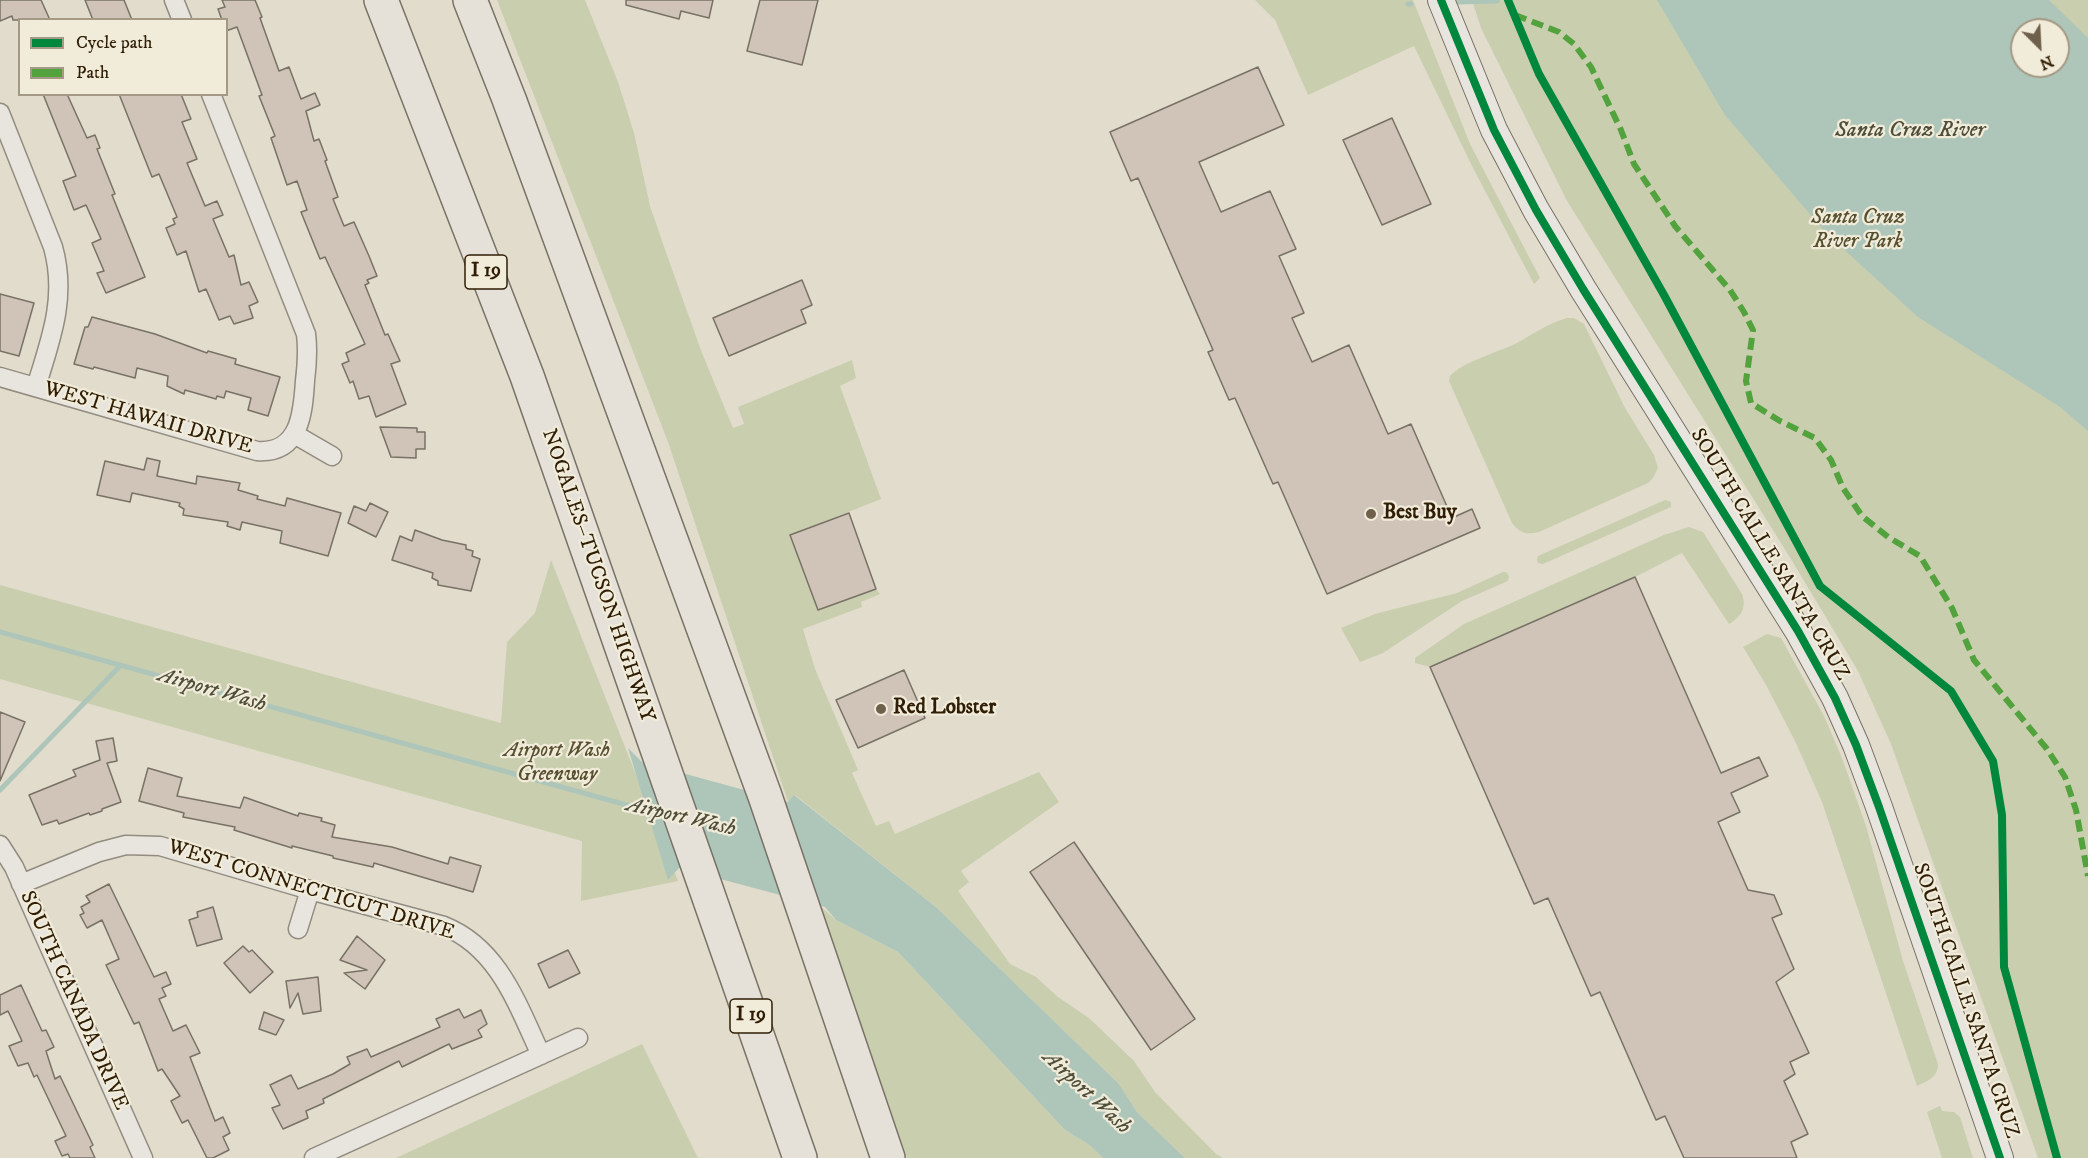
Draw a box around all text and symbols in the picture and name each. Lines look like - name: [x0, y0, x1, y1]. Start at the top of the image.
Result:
- legend: [18, 18, 228, 96]
- north arrow: [2010, 18, 2070, 78]
- text: Cycle path: [76, 32, 153, 54]
- text: N: [2036, 51, 2057, 74]
- text: Path: [76, 62, 109, 84]
- water label: Santa Cruz River: [1835, 118, 1985, 144]
- park label: Santa Cruz River Park: [1811, 206, 1905, 256]
- road number: I 19: [465, 255, 507, 289]
- street label: WEST HAWAII DRIVE: [41, 377, 255, 461]
- street label: SOUTH CALLE SANTA CRUZ: [1684, 425, 1854, 685]
- street label: NOGALES–TUCSON HIGHWAY: [535, 426, 659, 726]
- place label: Best Buy: [1383, 501, 1457, 527]
- marker: Best Buy: [1364, 507, 1378, 521]
- water label: Airport Wash: [155, 663, 269, 719]
- place label: Red Lobster: [893, 696, 996, 722]
- marker: Red Lobster: [874, 702, 888, 716]
- park label: Airport Wash Greenway: [504, 739, 610, 789]
- water label: Airport Wash: [624, 793, 738, 843]
- street label: WEST CONNECTICUT DRIVE: [165, 835, 457, 947]
- street label: SOUTH CALLE SANTA CRUZ: [1906, 860, 2024, 1142]
- street label: SOUTH CANADA DRIVE: [13, 888, 133, 1114]
- road number: I 19: [730, 999, 772, 1033]
- water label: Airport Wash: [1036, 1045, 1136, 1141]

